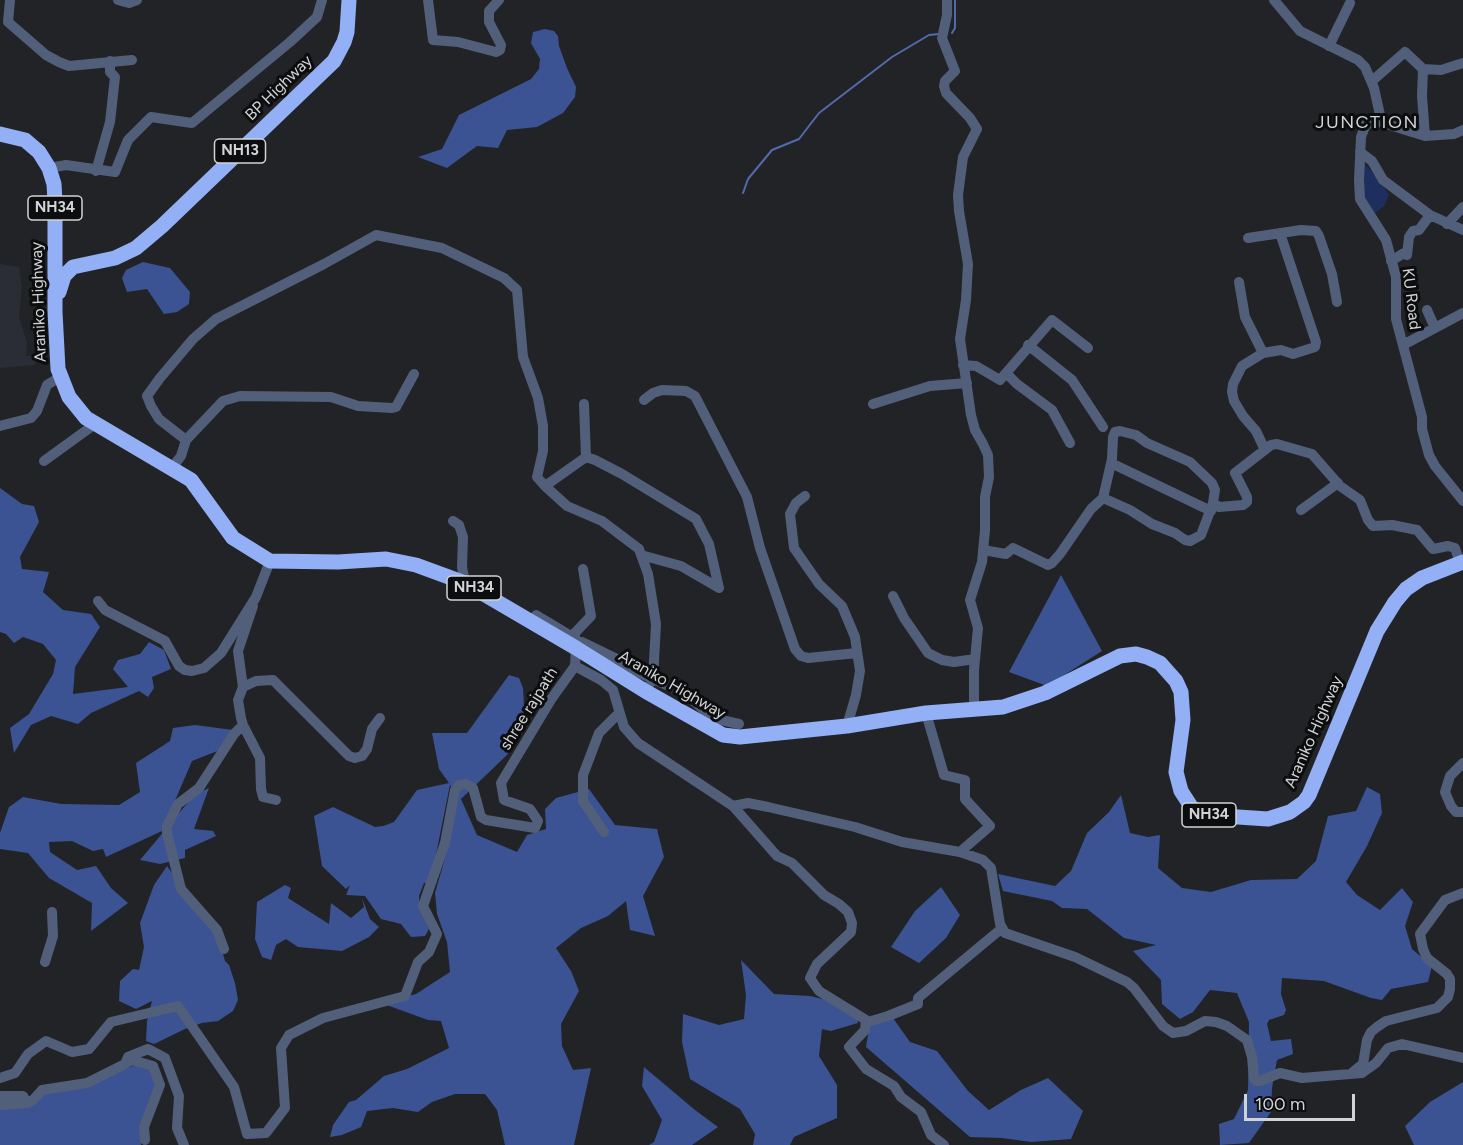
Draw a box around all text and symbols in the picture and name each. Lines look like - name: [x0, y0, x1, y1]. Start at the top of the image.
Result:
- street label: BP Highway: [241, 51, 317, 125]
- district label: JUNCTION: [1315, 112, 1419, 134]
- road number: NH13: [214, 139, 266, 163]
- road number: NH34: [28, 196, 82, 220]
- street label: Araniko Highway: [27, 241, 51, 363]
- street label: KU Road: [1398, 267, 1424, 331]
- road number: NH34: [447, 576, 501, 600]
- street label: Araniko Highway: [615, 647, 729, 723]
- street label: shree rajpath: [496, 664, 562, 754]
- street label: Araniko Highway: [1281, 673, 1347, 791]
- road number: NH34: [1182, 803, 1236, 827]
- scale bar: [1247, 1082, 1358, 1120]
- text: 100 m: [1255, 1093, 1305, 1115]

